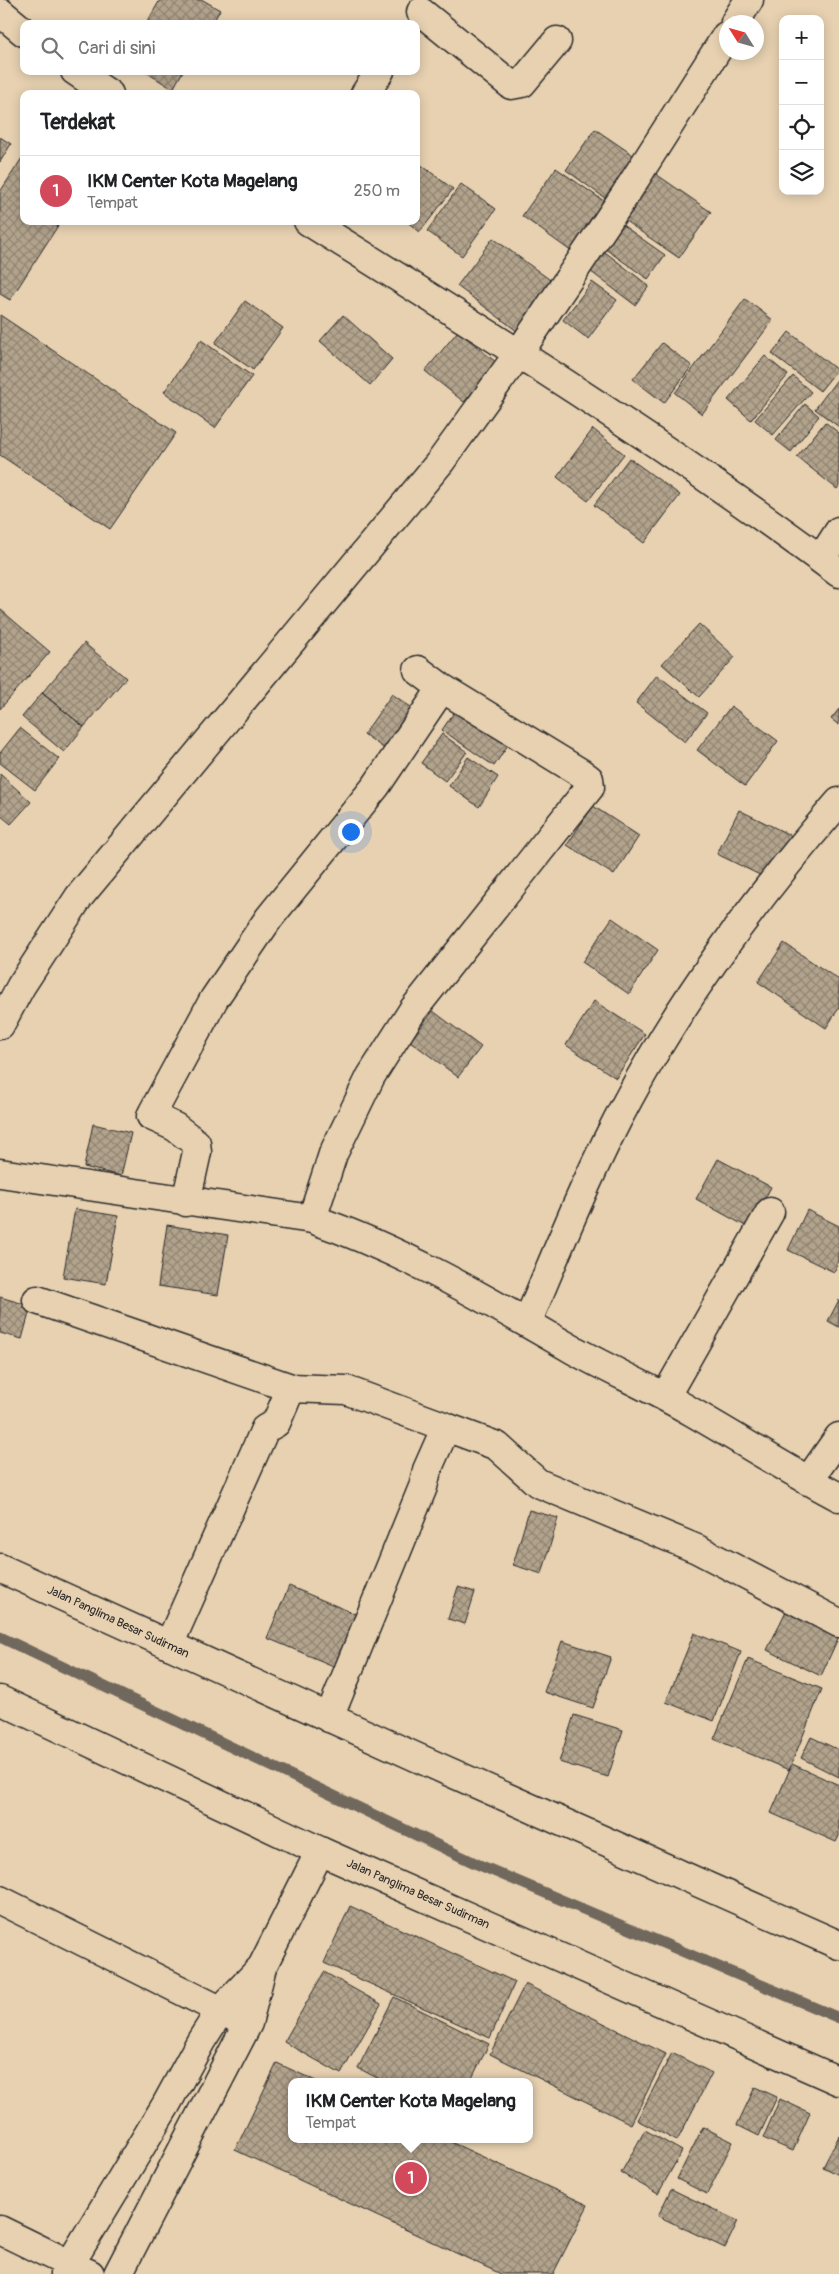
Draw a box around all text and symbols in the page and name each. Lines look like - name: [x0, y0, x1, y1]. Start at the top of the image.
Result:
- north arrow: [719, 15, 764, 60]
- map controls: [779, 15, 824, 195]
- button: +: [779, 15, 824, 60]
- search box: [20, 20, 420, 75]
- icon: search: [38, 34, 66, 62]
- text: Cari di sini: [78, 36, 155, 60]
- button: −: [779, 60, 824, 105]
- button: locate: [779, 105, 824, 150]
- text: Terdekat: [40, 109, 115, 136]
- button: layers: [779, 150, 824, 195]
- text: IKM Center Kota Magelang: [87, 169, 298, 193]
- text: 1: [53, 181, 59, 201]
- text: 250 m: [354, 181, 400, 201]
- text: Tempat: [87, 193, 138, 213]
- your location: [338, 819, 364, 845]
- street label: Jalan Panglima Besar Sudirman: [45, 1582, 192, 1662]
- street label: Jalan Panglima Besar Sudirman: [344, 1856, 492, 1932]
- popup: [288, 2078, 533, 2143]
- text: IKM Center Kota Magelang: [305, 2089, 516, 2113]
- text: Tempat: [305, 2113, 356, 2133]
- pin: 1: [395, 2159, 427, 2197]

